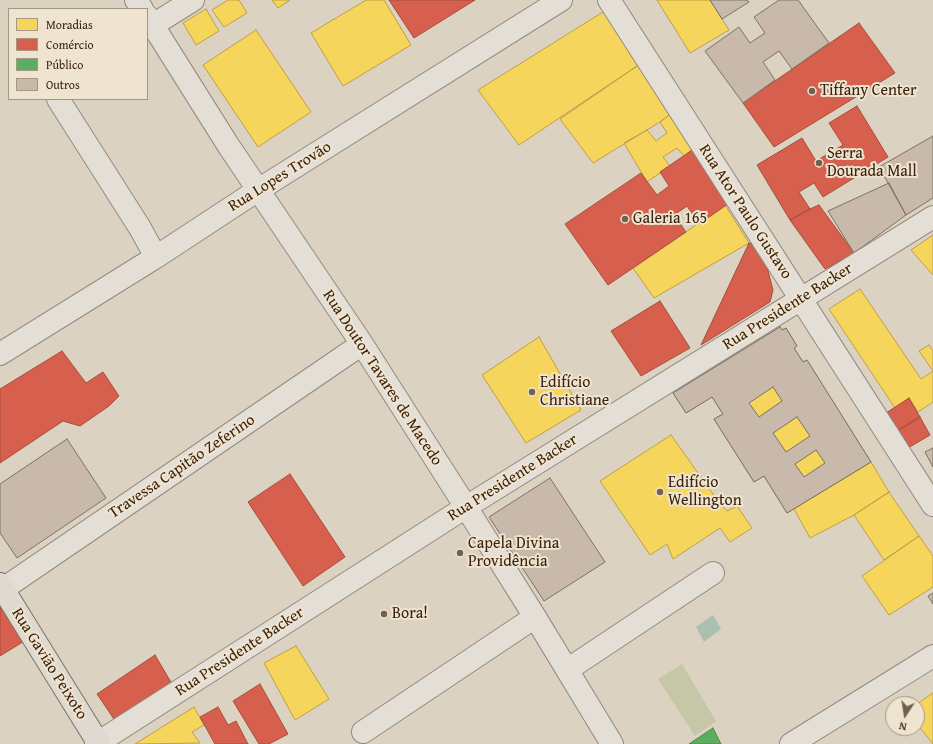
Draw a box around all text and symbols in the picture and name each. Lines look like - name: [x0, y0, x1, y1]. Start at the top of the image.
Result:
- legend: [8, 8, 148, 100]
- text: Moradias: [46, 16, 93, 33]
- text: Comércio: [46, 36, 94, 53]
- text: Público: [46, 56, 83, 73]
- text: Outros: [46, 76, 80, 93]
- place label: Tiffany Center: [820, 81, 917, 101]
- marker: Tiffany Center: [807, 86, 817, 96]
- street label: Rua Lopes Trovão: [225, 138, 335, 216]
- street label: Rua Ator Paulo Gustavo: [694, 141, 796, 283]
- place label: Serra Dourada Mall: [827, 144, 917, 182]
- marker: Serra Dourada Mall: [814, 158, 824, 168]
- place label: Galeria 165: [633, 209, 707, 229]
- marker: Galeria 165: [620, 214, 630, 224]
- street label: Rua Presidente Backer: [720, 259, 856, 355]
- street label: Rua Doutor Tavares de Macedo: [318, 287, 446, 469]
- place label: Edifício Christiane: [540, 373, 609, 411]
- marker: Edifício Christiane: [527, 387, 537, 397]
- street label: Travessa Capitão Zeferino: [105, 411, 259, 523]
- street label: Rua Presidente Backer: [445, 430, 581, 526]
- place label: Edifício Wellington: [668, 473, 742, 511]
- marker: Edifício Wellington: [655, 487, 665, 497]
- place label: Capela Divina Providência: [468, 534, 559, 572]
- marker: Capela Divina Providência: [455, 548, 465, 558]
- street label: Rua Presidente Backer: [172, 603, 308, 701]
- place label: Bora!: [392, 604, 428, 624]
- street label: Rua Gavião Peixoto: [7, 605, 91, 723]
- marker: Bora!: [379, 609, 389, 619]
- north arrow: [885, 696, 925, 736]
- text: N: [897, 718, 908, 735]

